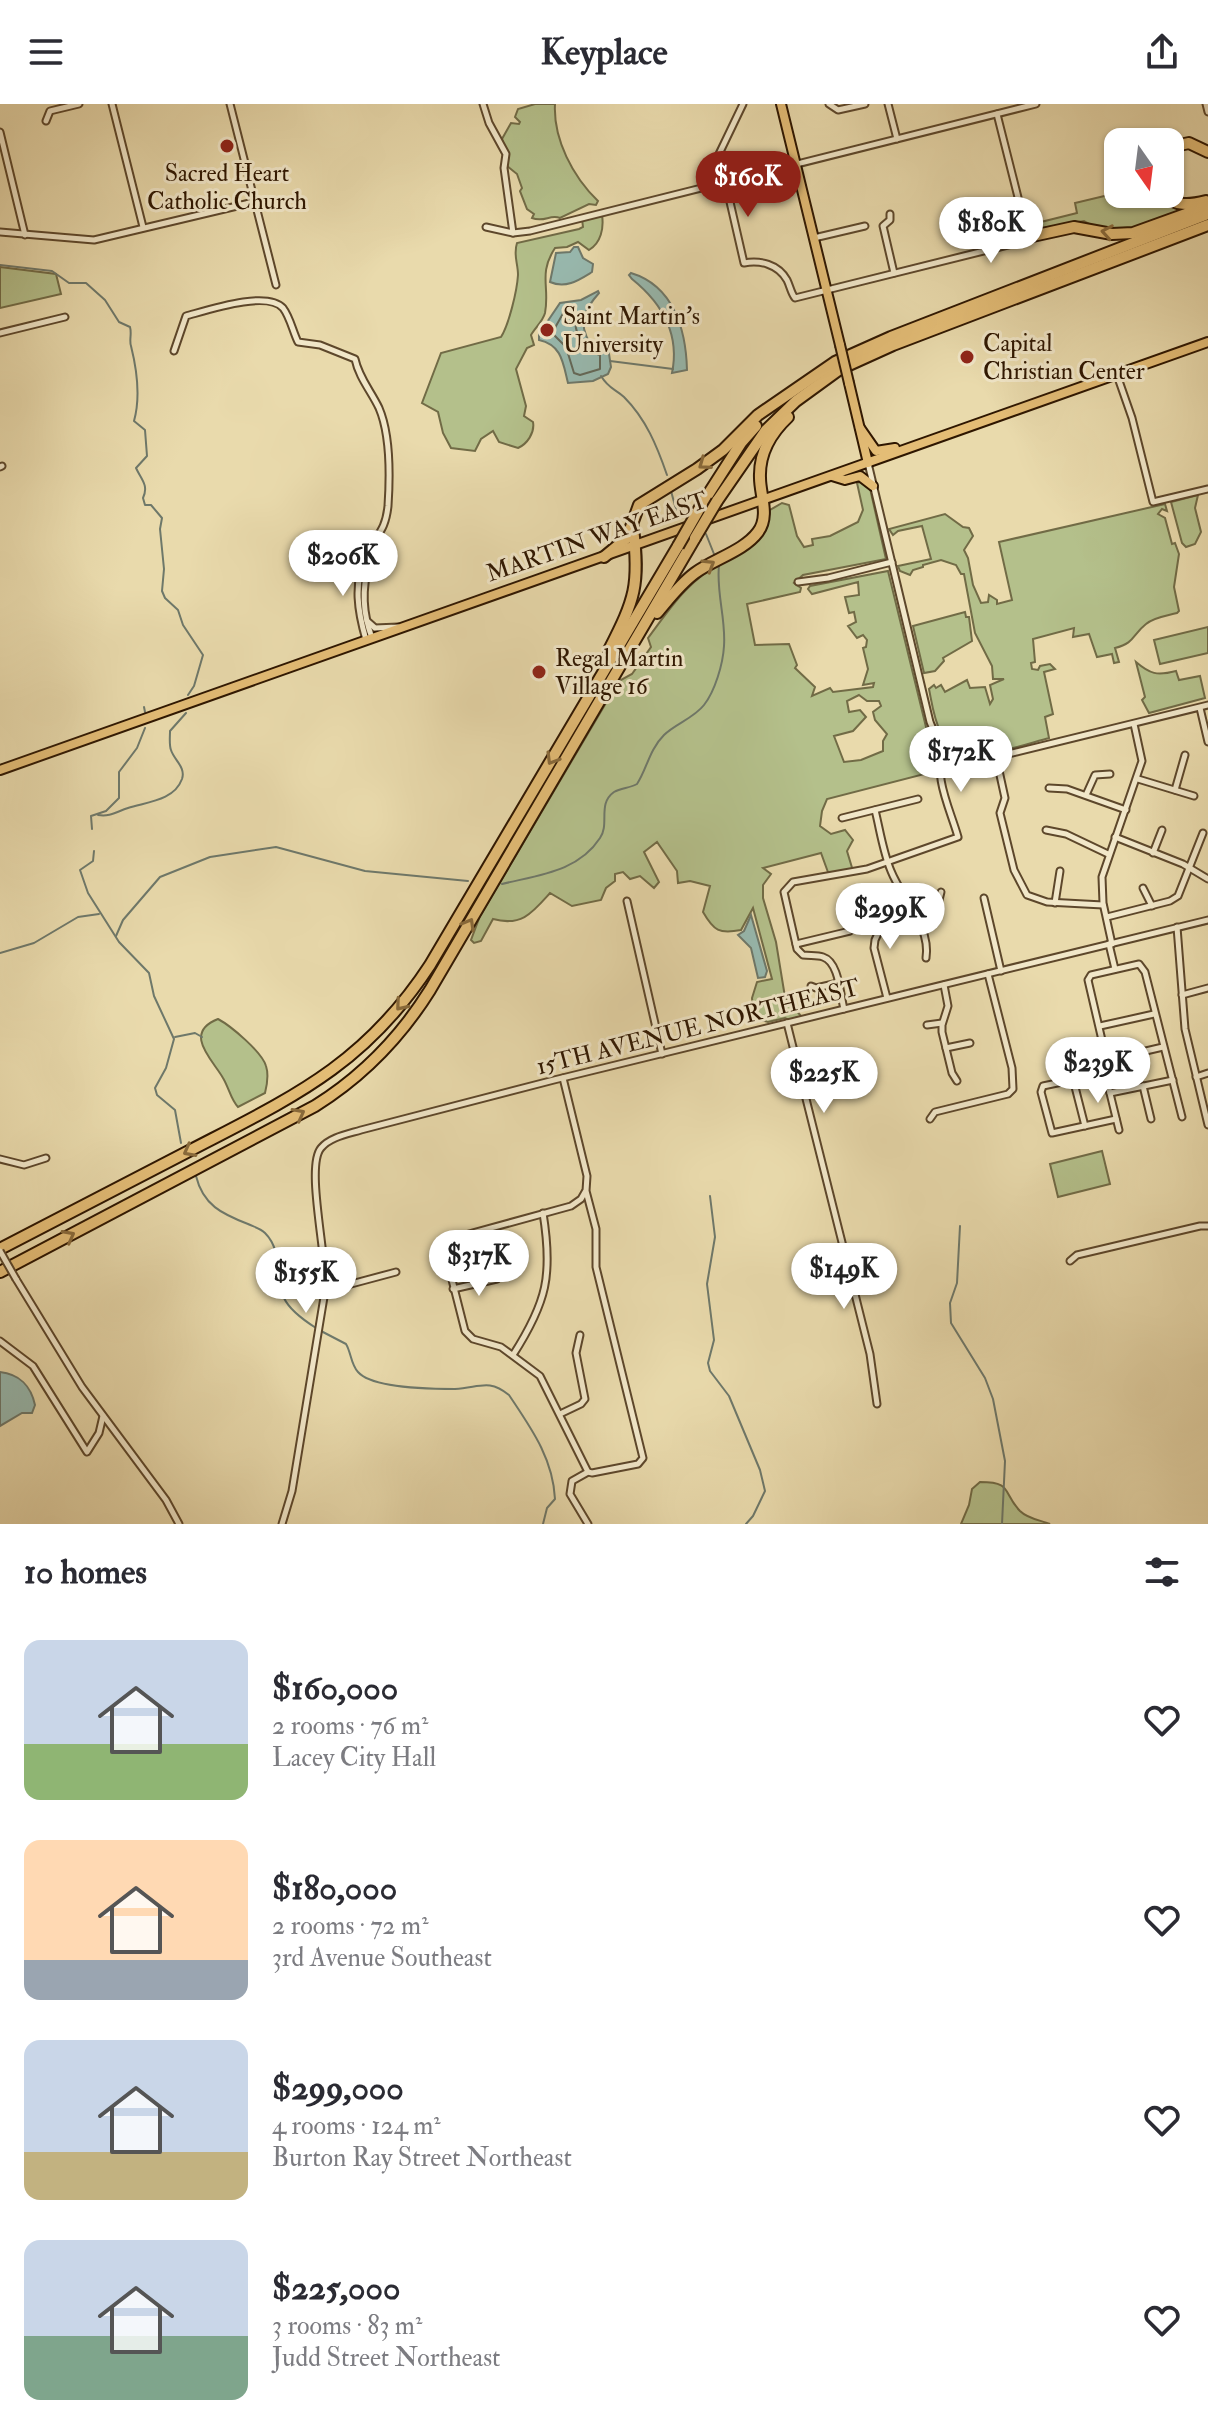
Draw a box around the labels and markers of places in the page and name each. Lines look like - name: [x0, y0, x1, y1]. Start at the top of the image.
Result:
- marker: Sacred Heart Catholic Church: [218, 137, 236, 155]
- pin: $160K: [692, 151, 804, 219]
- place label: Sacred Heart Catholic Church: [147, 158, 307, 217]
- pin: $180K: [935, 197, 1047, 265]
- place label: Saint Martin's University: [563, 301, 700, 360]
- marker: Saint Martin's University: [538, 321, 556, 339]
- place label: Capital Christian Center: [983, 328, 1145, 387]
- marker: Capital Christian Center: [958, 348, 976, 366]
- pin: $206K: [287, 530, 399, 598]
- place label: Regal Martin Village 16: [555, 643, 683, 702]
- marker: Regal Martin Village 16: [530, 663, 548, 681]
- pin: $172K: [905, 726, 1017, 794]
- pin: $299K: [834, 883, 946, 951]
- pin: $239K: [1042, 1037, 1154, 1105]
- pin: $225K: [768, 1047, 880, 1115]
- pin: $317K: [423, 1230, 535, 1298]
- pin: $149K: [788, 1243, 900, 1311]
- pin: $155K: [250, 1247, 362, 1315]

